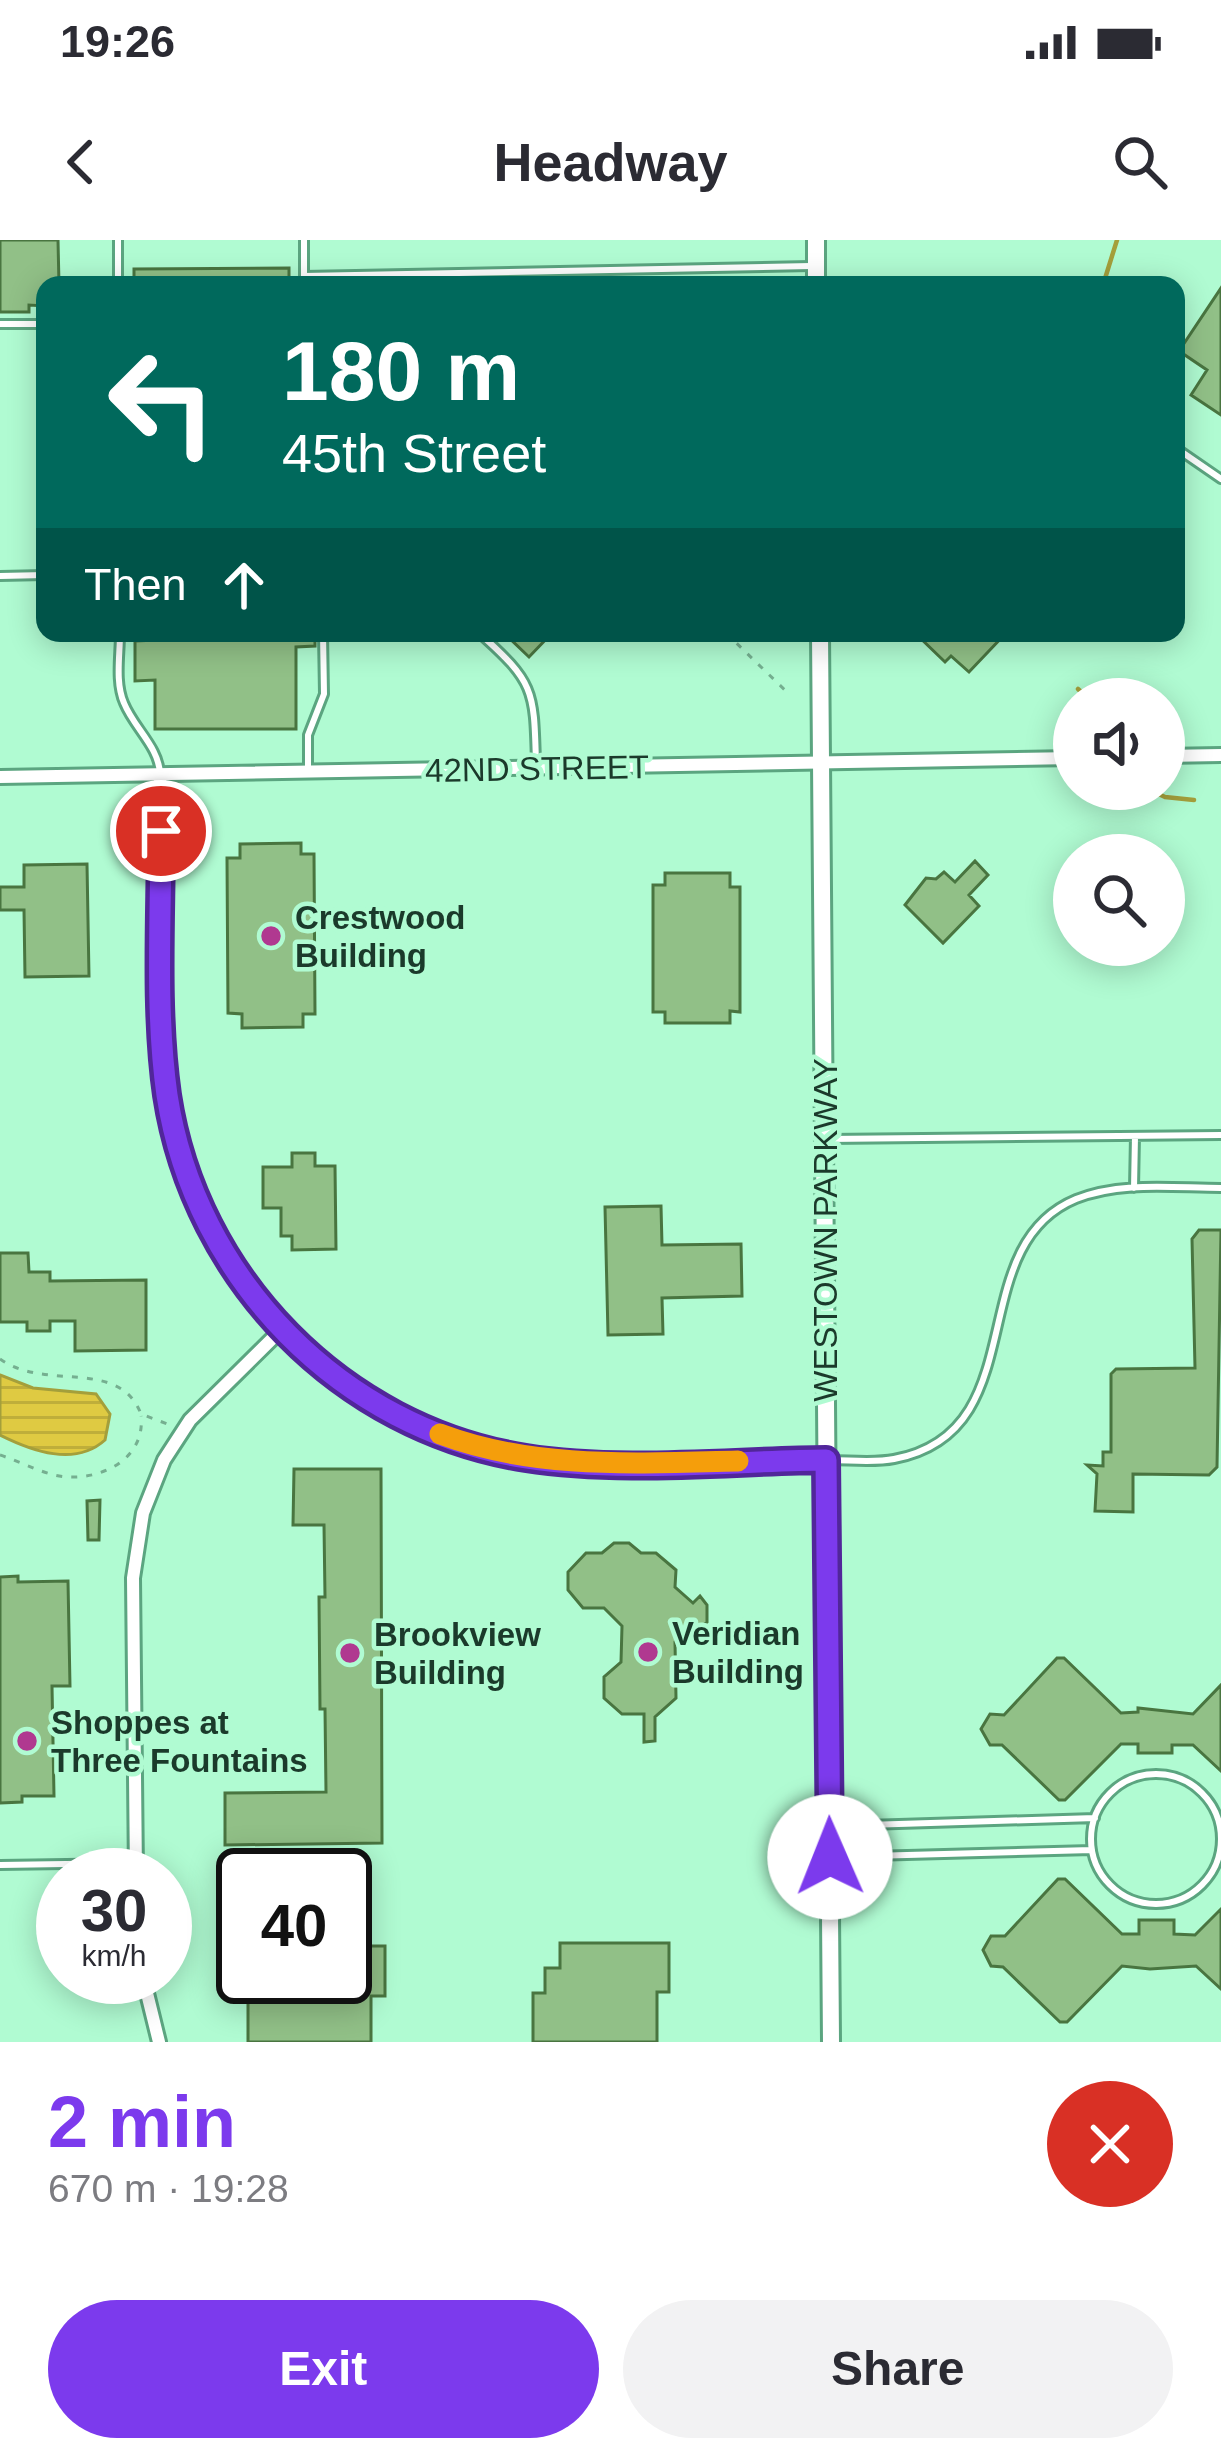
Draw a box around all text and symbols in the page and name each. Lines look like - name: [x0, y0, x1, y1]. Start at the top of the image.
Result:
- text: 19:26: [60, 16, 175, 67]
- icon: back: [48, 129, 114, 195]
- icon: search: [1107, 129, 1173, 195]
- text: Headway: [493, 132, 728, 192]
- icon: left: [84, 324, 240, 480]
- text: 180 m: [282, 324, 520, 418]
- text: 45th Street: [282, 423, 546, 483]
- icon: ahead: [211, 552, 277, 618]
- text: Then: [84, 559, 187, 610]
- map controls: [1053, 678, 1185, 966]
- button: sound: [1053, 678, 1185, 810]
- street label: 42ND STREET: [425, 748, 649, 789]
- pin: [110, 780, 212, 882]
- icon: arrive: [128, 798, 194, 864]
- button: search: [1053, 834, 1185, 966]
- place label: Crestwood Building: [295, 899, 466, 974]
- marker: Crestwood Building: [258, 923, 284, 949]
- street label: WESTOWN PARKWAY: [807, 1058, 844, 1402]
- place label: Veridian Building: [672, 1615, 804, 1690]
- place label: Brookview Building: [374, 1616, 541, 1691]
- marker: Veridian Building: [635, 1639, 661, 1665]
- marker: Brookview Building: [337, 1640, 363, 1666]
- place label: Shoppes at Three Fountains: [51, 1704, 308, 1779]
- marker: Shoppes at Three Fountains: [14, 1728, 40, 1754]
- position arrow: [767, 1794, 893, 1920]
- speed limit sign: 40: [216, 1848, 372, 2004]
- text: 30: [81, 1877, 147, 1944]
- text: km/h: [81, 1939, 147, 1972]
- button: close: [1047, 2081, 1173, 2207]
- text: 2 min: [48, 2082, 236, 2162]
- text: 670 m · 19:28: [48, 2167, 289, 2210]
- button: Exit: [48, 2300, 599, 2438]
- button: Share: [623, 2300, 1173, 2438]

